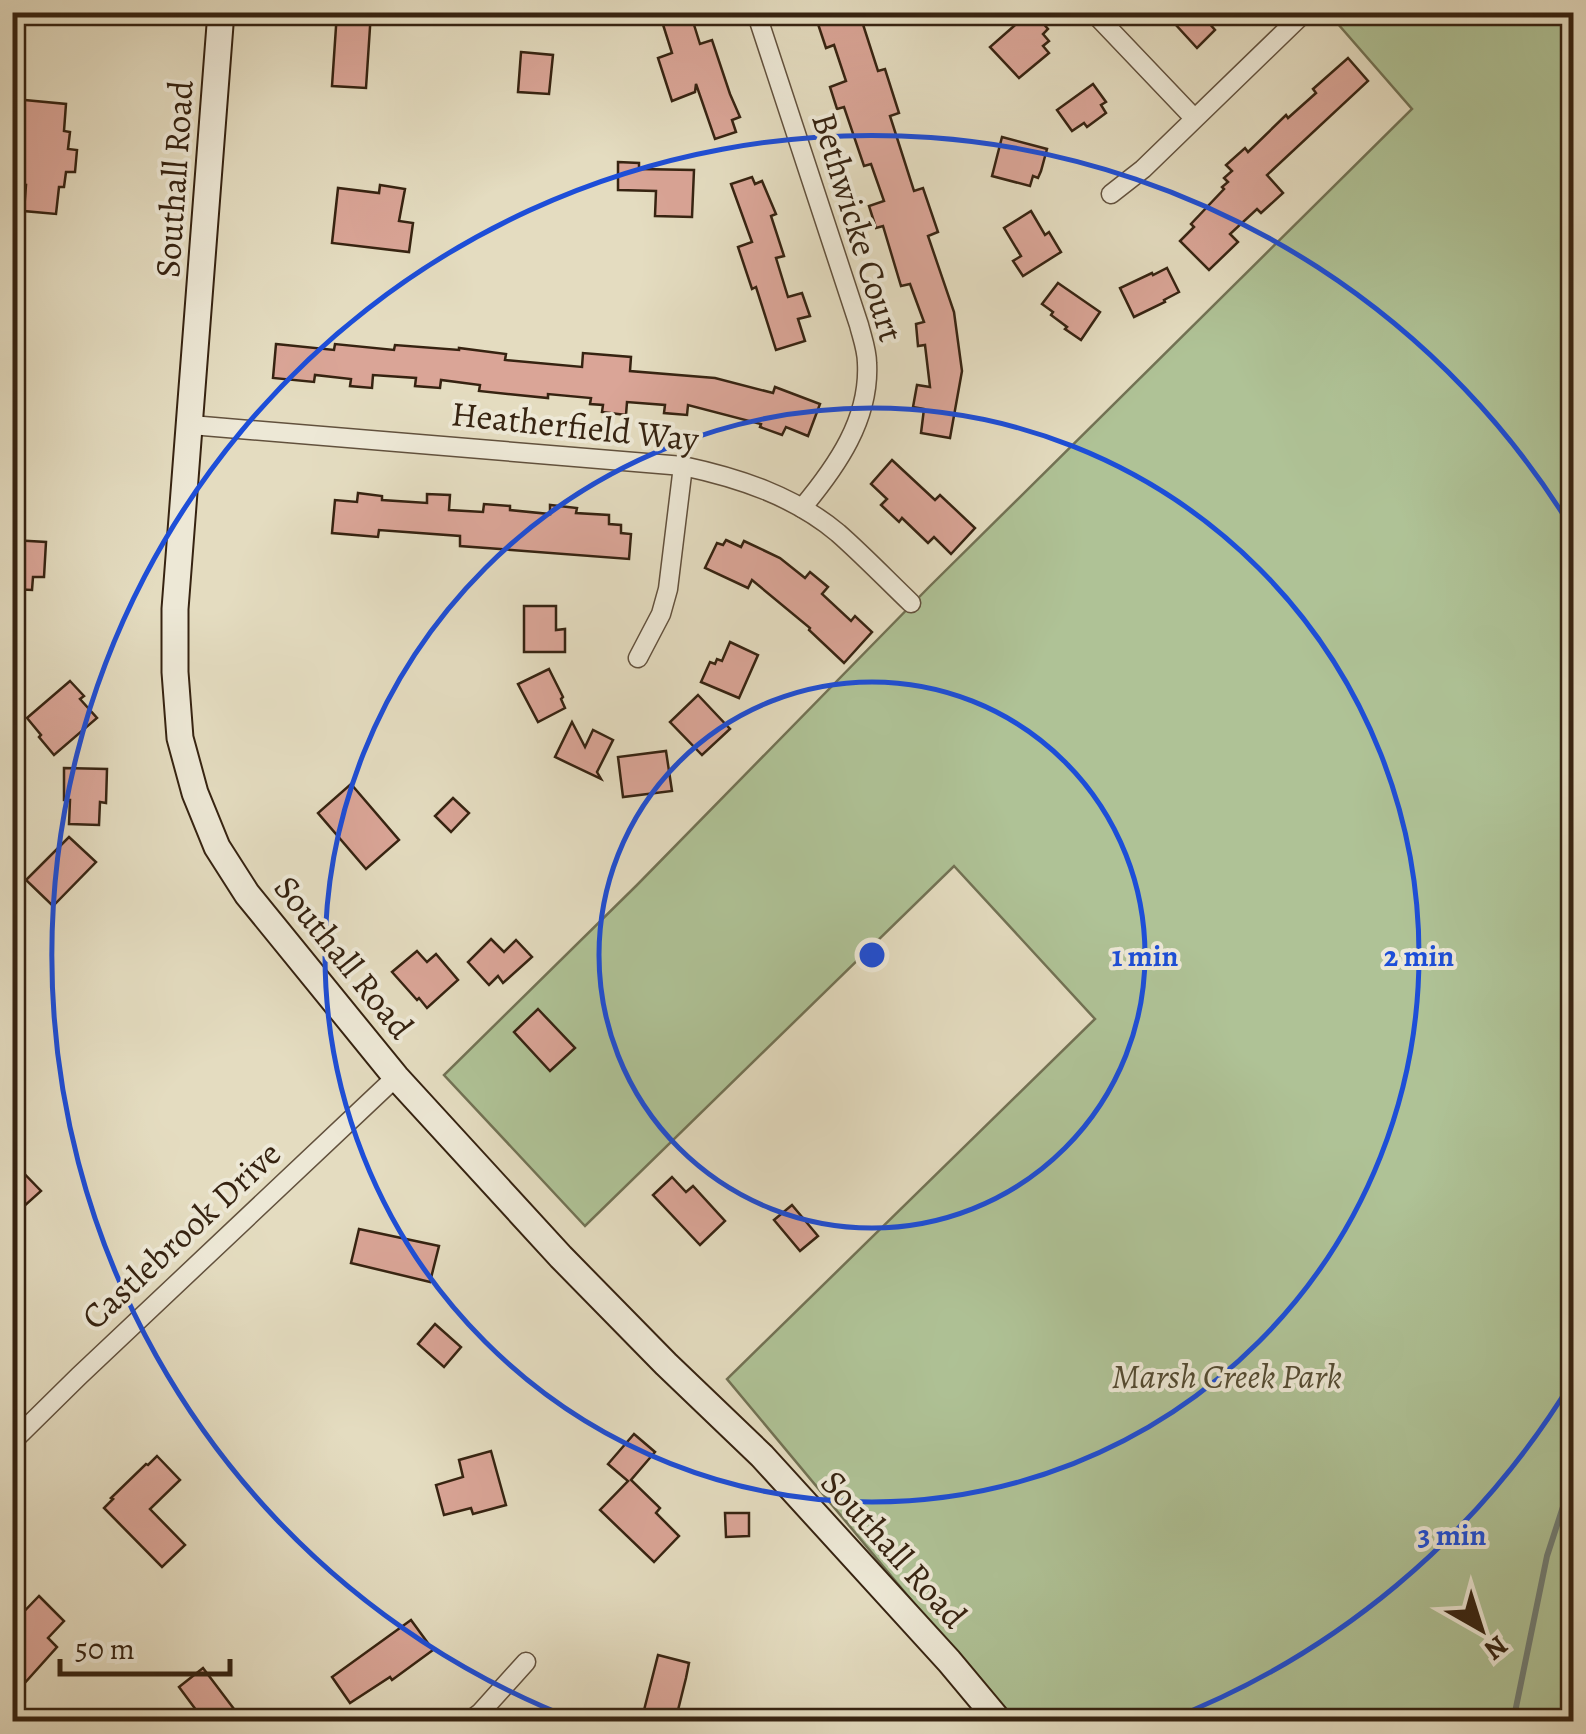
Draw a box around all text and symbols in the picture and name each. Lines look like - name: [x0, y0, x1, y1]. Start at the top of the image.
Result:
- street label: Southall Road: [143, 79, 205, 279]
- street label: Bethwicke Court: [800, 107, 916, 347]
- street label: Heatherfield Way: [449, 389, 701, 463]
- street label: Southall Road: [263, 865, 425, 1049]
- text: 1 min: [1112, 936, 1178, 976]
- text: 2 min: [1384, 936, 1454, 976]
- centre of rings: [854, 937, 890, 973]
- street label: Castlebrook Drive: [71, 1130, 291, 1340]
- park label: Marsh Creek Park: [1112, 1352, 1342, 1400]
- street label: Southall Road: [810, 1459, 978, 1639]
- text: 3 min: [1418, 1515, 1487, 1555]
- north arrow: [1431, 1579, 1531, 1679]
- scale bar: [60, 1614, 230, 1676]
- text: N: [1476, 1626, 1516, 1669]
- text: 50 m: [75, 1629, 135, 1669]

